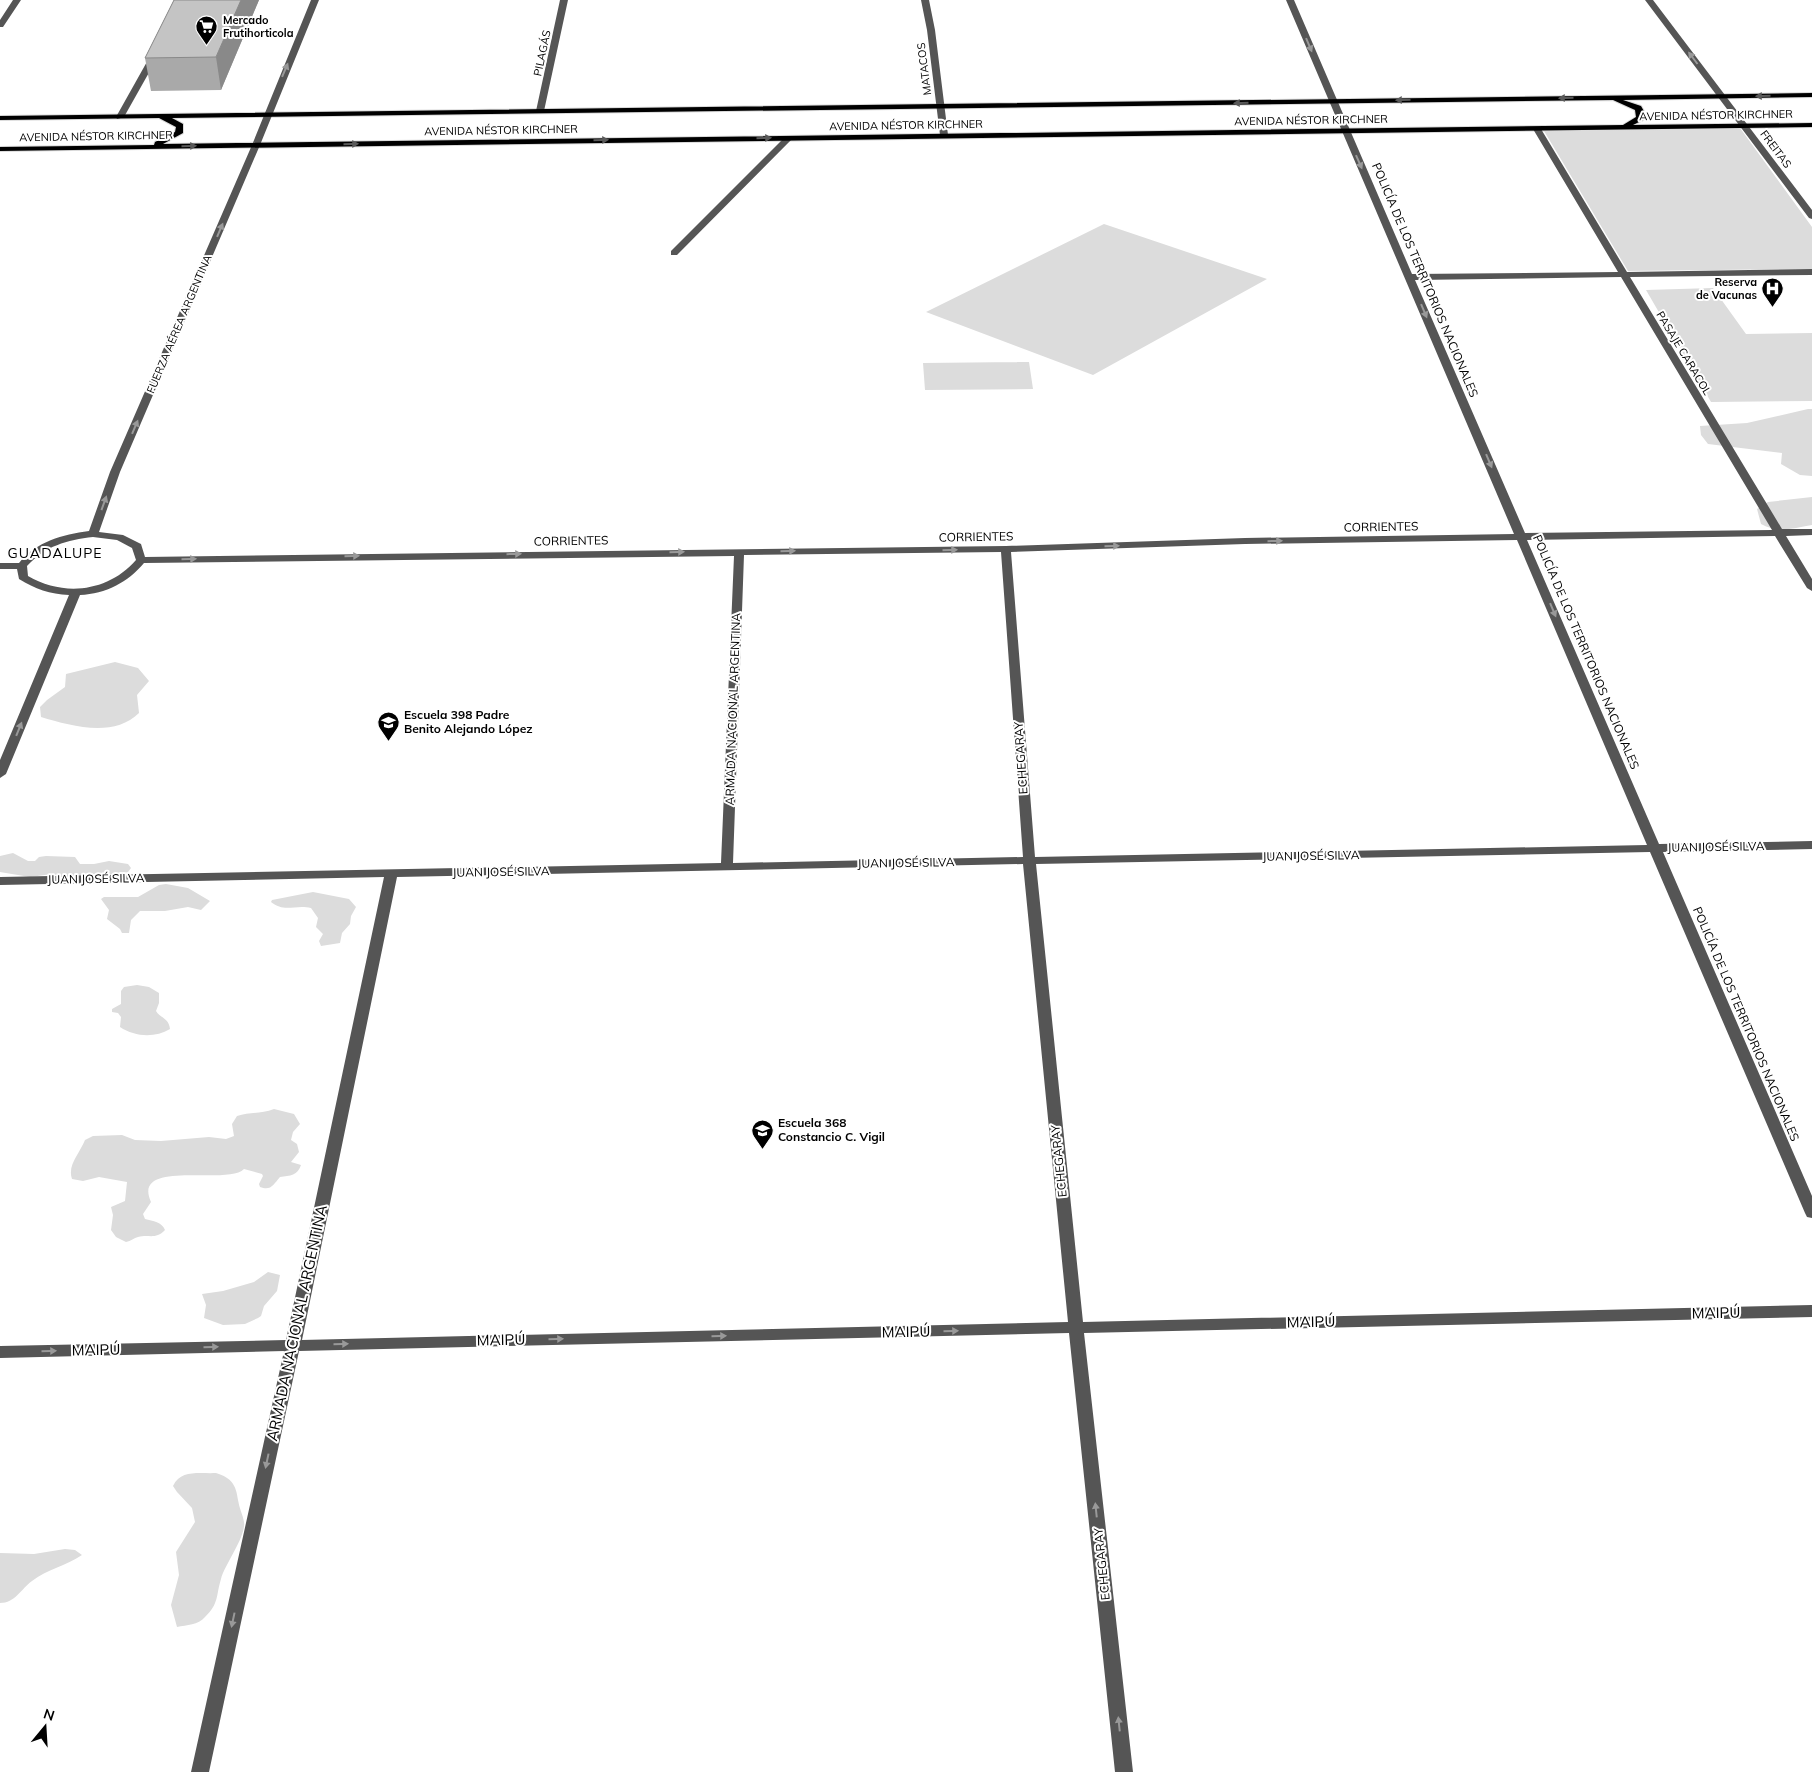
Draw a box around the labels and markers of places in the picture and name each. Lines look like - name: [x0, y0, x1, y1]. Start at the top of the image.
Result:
- place label: Mercado Frutihorticola: [223, 13, 294, 40]
- supermarket icon: Mercado Frutihorticola: [195, 14, 219, 45]
- place label: Reserva de Vacunas: [1696, 275, 1757, 302]
- hospital icon: Reserva de Vacunas: [1761, 276, 1785, 307]
- place label: Escuela 398 Padre Benito Alejando López: [404, 707, 532, 736]
- school or university icon: Escuela 398 Padre Benito Alejando López: [376, 710, 400, 741]
- place label: Escuela 368 Constancio C. Vigil: [778, 1115, 885, 1144]
- school or university icon: Escuela 368 Constancio C. Vigil: [750, 1118, 774, 1149]

